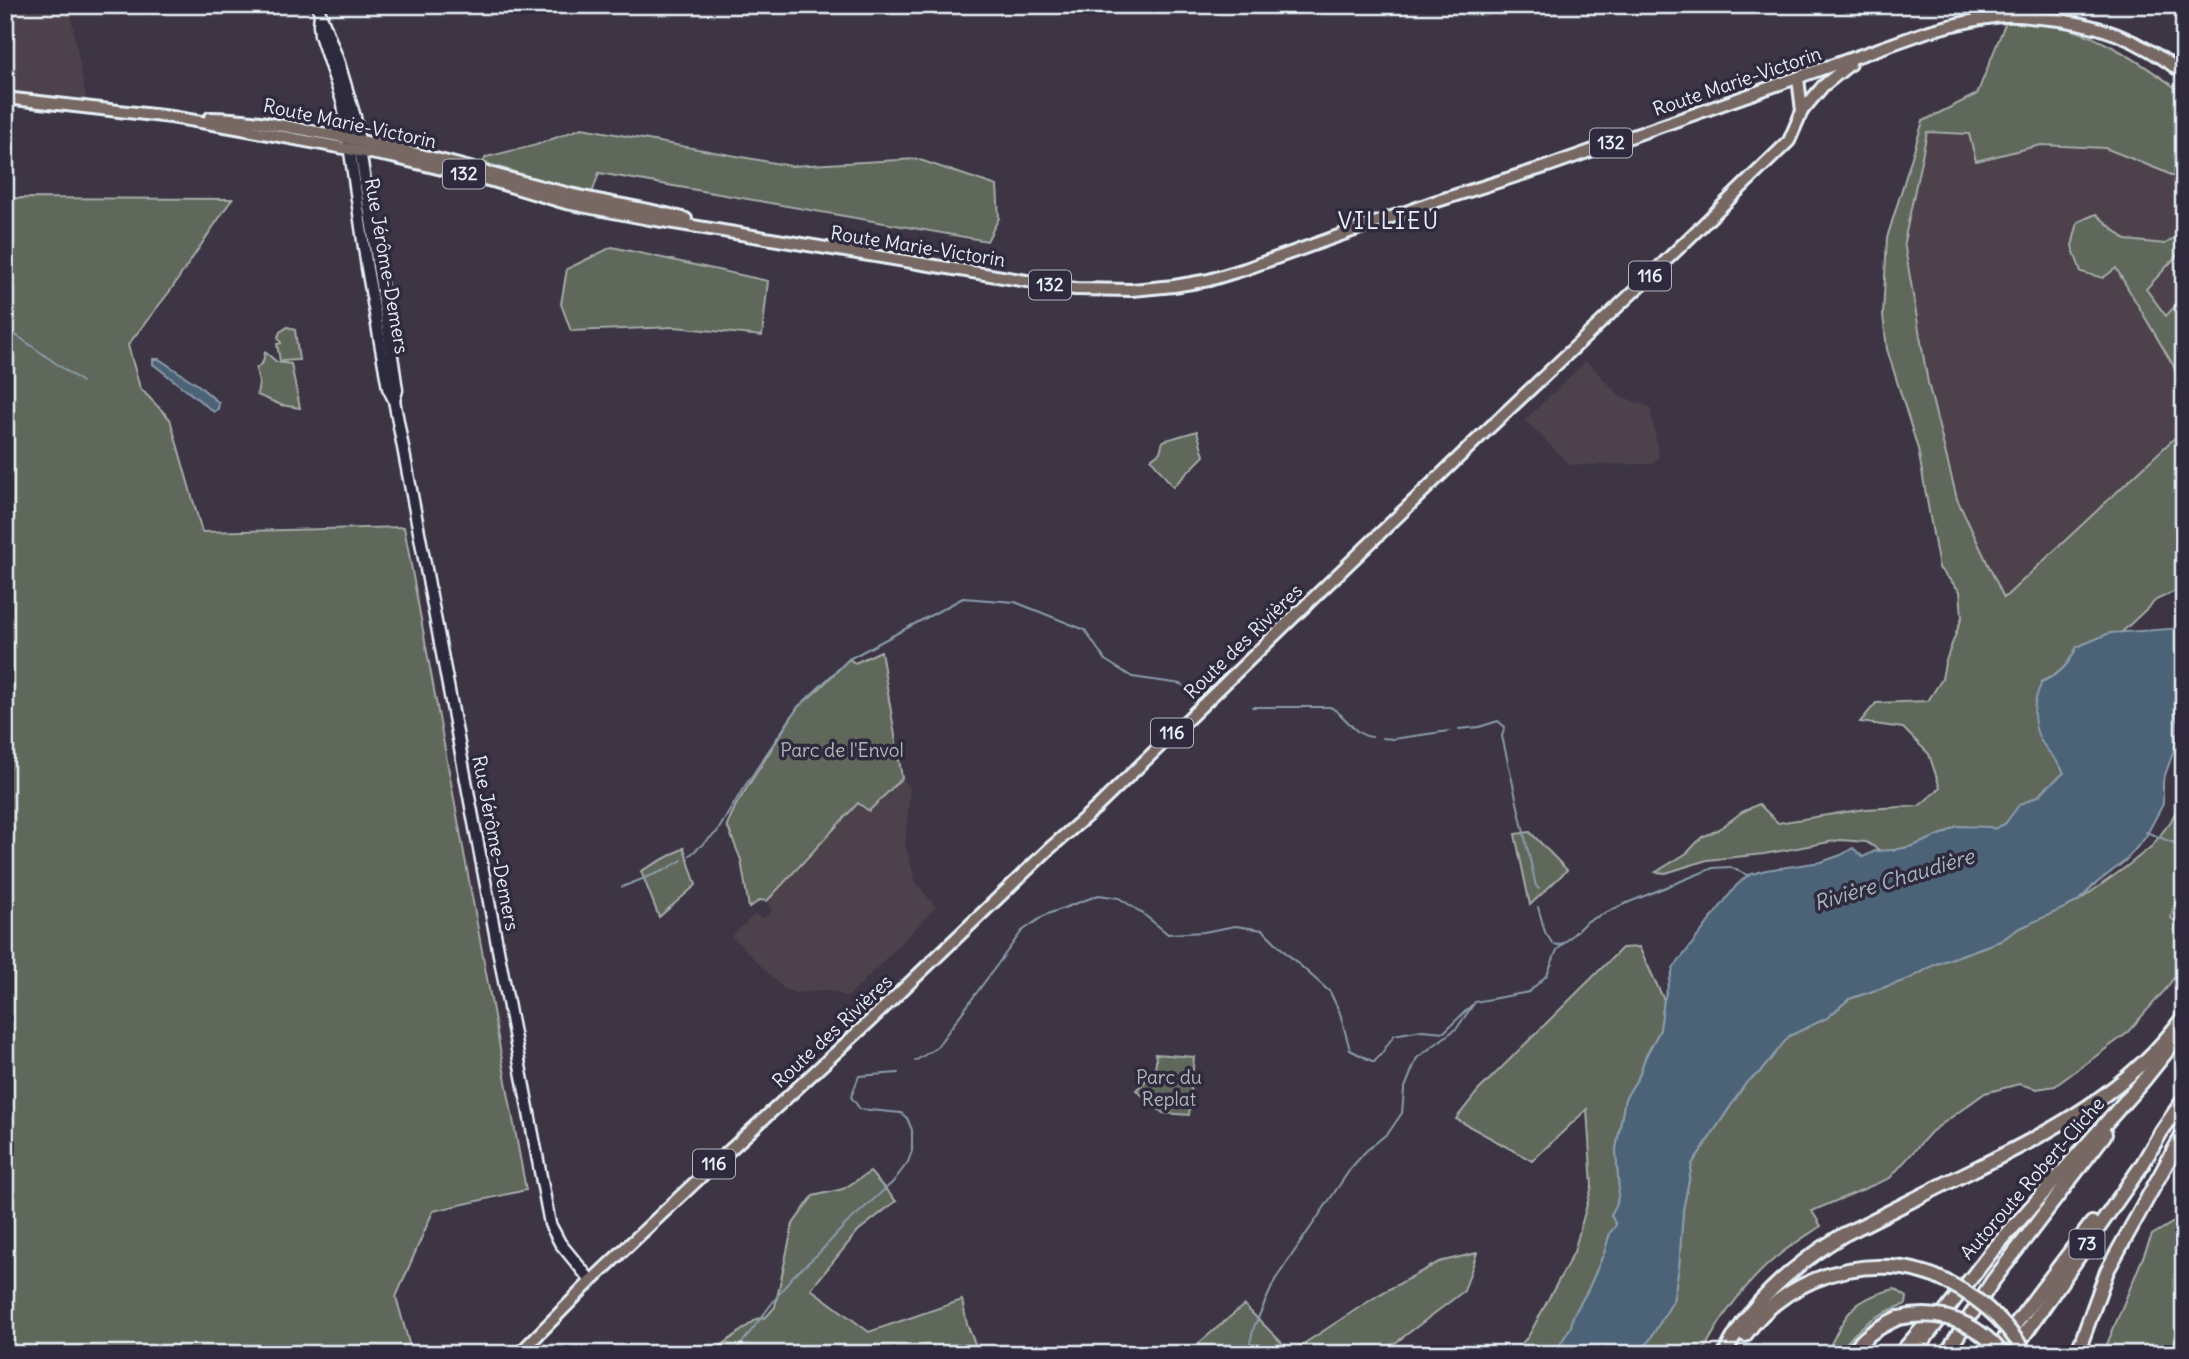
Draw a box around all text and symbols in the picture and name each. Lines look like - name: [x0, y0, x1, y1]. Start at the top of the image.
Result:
- street label: Route Marie-Victorin: [1650, 41, 1824, 121]
- street label: Route Marie-Victorin: [261, 93, 439, 153]
- road number: 132: [1590, 128, 1632, 158]
- road number: 132: [443, 160, 485, 188]
- street label: Rue Jérôme-Demers: [360, 176, 414, 356]
- district label: VILLIEU: [1338, 206, 1440, 235]
- street label: Route Marie-Victorin: [829, 220, 1007, 272]
- road number: 116: [1629, 262, 1671, 290]
- road number: 132: [1029, 270, 1071, 300]
- street label: Route des Rivières: [1179, 578, 1307, 704]
- road number: 116: [1151, 718, 1193, 748]
- park label: Parc de l'Envol: [780, 738, 904, 762]
- street label: Rue Jérôme-Demers: [467, 753, 525, 933]
- water label: Rivière Chaudière: [1810, 842, 1979, 917]
- street label: Route des Rivières: [767, 969, 897, 1093]
- park label: Parc du Replat: [1136, 1065, 1202, 1111]
- street label: Autoroute Robert-Cliche: [1955, 1092, 2109, 1264]
- road number: 116: [693, 1149, 735, 1178]
- road number: 73: [2070, 1230, 2104, 1259]

